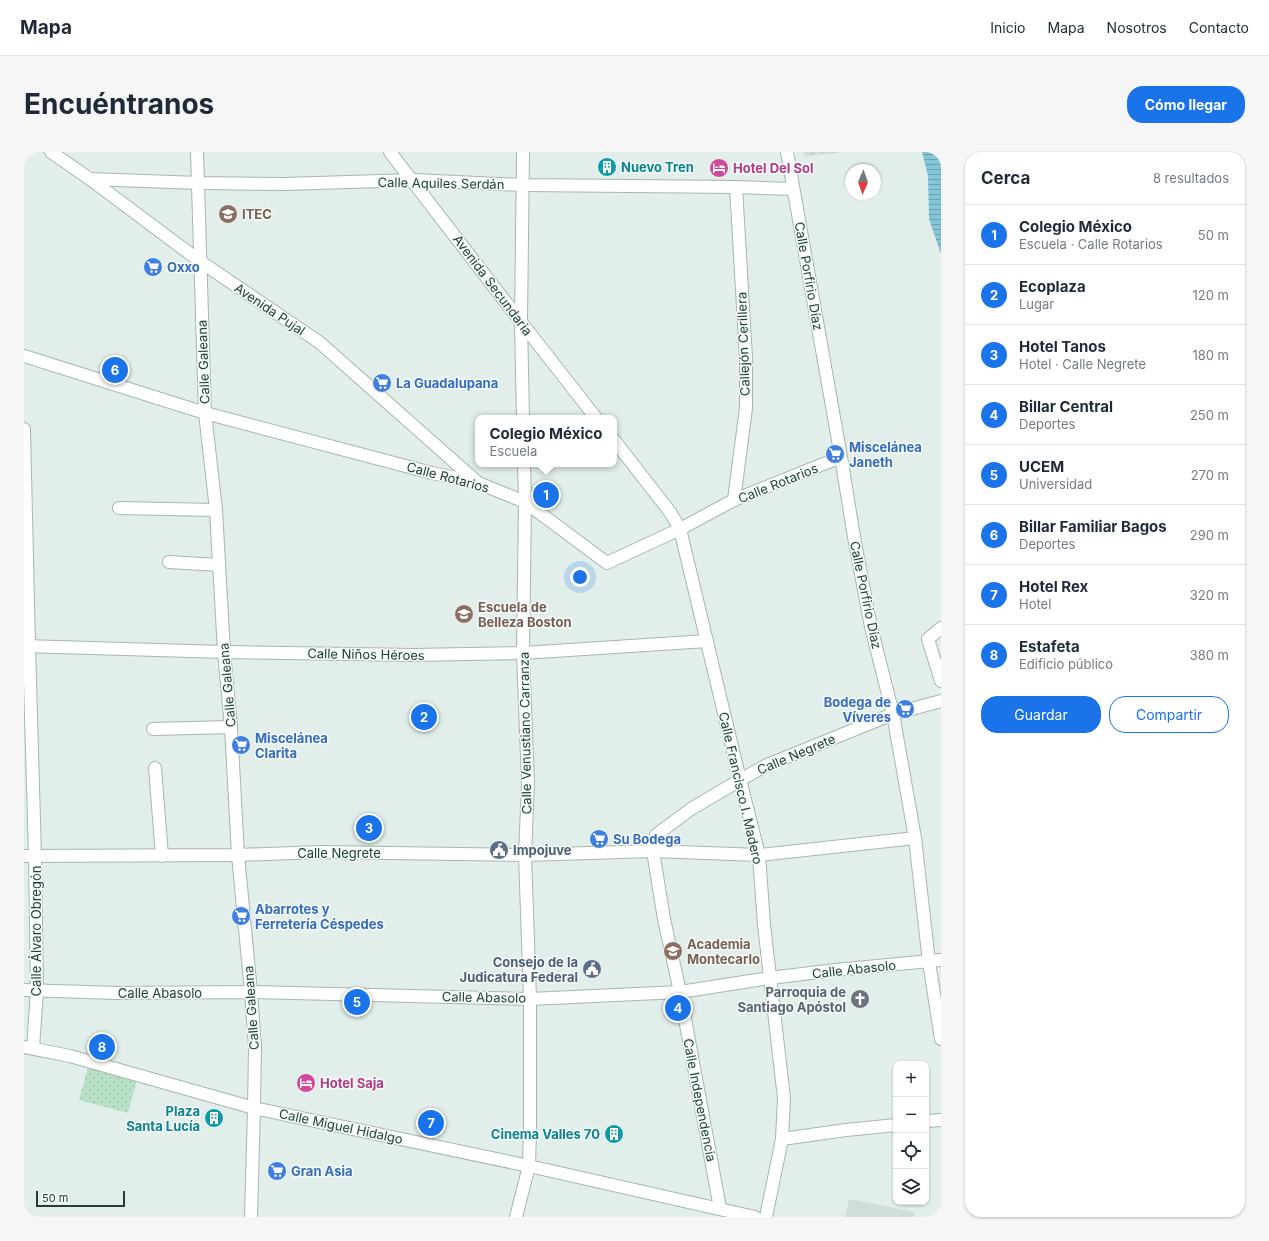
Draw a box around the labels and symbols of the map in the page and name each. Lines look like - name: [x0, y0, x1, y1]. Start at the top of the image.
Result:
- building icon: Nuevo Tren: [596, 156, 618, 178]
- hotel icon: Hotel Del Sol: [708, 157, 730, 179]
- place label: Nuevo Tren: [621, 159, 694, 175]
- place label: Hotel Del Sol: [733, 160, 813, 176]
- north arrow: [845, 164, 881, 200]
- street label: Calle Aquiles Serdán: [377, 174, 505, 192]
- school or university icon: ITEC: [217, 203, 239, 225]
- place label: ITEC: [242, 206, 272, 222]
- street label: Calle Porfirio Díaz: [792, 220, 826, 332]
- street label: Avenida Secundaria: [450, 231, 536, 339]
- supermarket icon: Oxxo: [142, 256, 164, 278]
- place label: Oxxo: [167, 259, 200, 275]
- street label: Avenida Pujal: [232, 279, 308, 339]
- street label: Callejón Cerillera: [733, 292, 753, 396]
- street label: Calle Galeana: [194, 320, 212, 404]
- pin: 6: [102, 355, 128, 385]
- supermarket icon: La Guadalupana: [371, 372, 393, 394]
- place label: La Guadalupana: [396, 375, 498, 391]
- place label: Miscelánea Janeth: [849, 439, 922, 470]
- supermarket icon: Miscelánea Janeth: [824, 443, 846, 465]
- street label: Calle Rotarios: [405, 458, 491, 496]
- street label: Calle Rotarios: [736, 460, 820, 506]
- pin: 1: [533, 480, 559, 510]
- street label: Calle Porfirio Díaz: [847, 539, 885, 651]
- your location: [570, 567, 590, 587]
- place label: Escuela de Belleza Boston: [478, 599, 572, 630]
- school or university icon: Escuela de Belleza Boston: [453, 603, 475, 625]
- street label: Calle Galeana: [215, 642, 239, 728]
- street label: Calle Niños Héroes: [307, 645, 425, 663]
- street label: Calle Venustiano Carranza: [516, 652, 534, 814]
- place label: Bodega de Víveres: [824, 694, 891, 725]
- supermarket icon: Bodega de Víveres: [894, 698, 916, 720]
- pin: 2: [411, 702, 437, 732]
- street label: Calle Francisco I. Madero: [716, 710, 766, 866]
- place label: Miscelánea Clarita: [255, 730, 328, 761]
- street label: Calle Negrete: [754, 730, 838, 778]
- supermarket icon: Miscelánea Clarita: [230, 734, 252, 756]
- pin: 3: [356, 813, 382, 843]
- supermarket icon: Su Bodega: [588, 828, 610, 850]
- place label: Su Bodega: [613, 831, 681, 847]
- public building icon: Impojuve: [488, 839, 510, 861]
- place label: Impojuve: [513, 842, 572, 858]
- street label: Calle Negrete: [297, 845, 381, 861]
- street label: Calle Álvaro Obregón: [28, 866, 44, 996]
- place label: Abarrotes y Ferretería Céspedes: [255, 901, 384, 932]
- supermarket icon: Abarrotes y Ferretería Céspedes: [230, 905, 252, 927]
- place label: Academia Montecarlo: [687, 936, 760, 967]
- school or university icon: Academia Montecarlo: [662, 940, 684, 962]
- place label: Consejo de la Judicatura Federal: [460, 954, 578, 985]
- street label: Calle Abasolo: [811, 957, 897, 981]
- public building icon: Consejo de la Judicatura Federal: [581, 958, 603, 980]
- street label: Calle Galeana: [240, 965, 262, 1051]
- place label: Parroquia de Santiago Apóstol: [737, 984, 846, 1015]
- street label: Calle Abasolo: [118, 985, 202, 1001]
- pin: 5: [344, 987, 370, 1017]
- street label: Calle Abasolo: [442, 988, 526, 1006]
- church icon: Parroquia de Santiago Apóstol: [849, 988, 871, 1010]
- pin: 4: [665, 993, 691, 1023]
- pin: 8: [89, 1032, 115, 1062]
- street label: Calle Independencia: [680, 1037, 720, 1163]
- hotel icon: Hotel Saja: [295, 1072, 317, 1094]
- place label: Hotel Saja: [320, 1075, 384, 1091]
- place label: Plaza Santa Lucía: [126, 1103, 200, 1134]
- street label: Calle Miguel Hidalgo: [278, 1105, 405, 1147]
- building icon: Plaza Santa Lucía: [203, 1107, 225, 1129]
- pin: 7: [418, 1108, 444, 1138]
- building icon: Cinema Valles 70: [603, 1123, 625, 1145]
- place label: Cinema Valles 70: [491, 1126, 600, 1142]
- supermarket icon: Gran Asia: [266, 1160, 288, 1182]
- place label: Gran Asia: [291, 1163, 353, 1179]
- scale bar: [36, 1189, 125, 1208]

